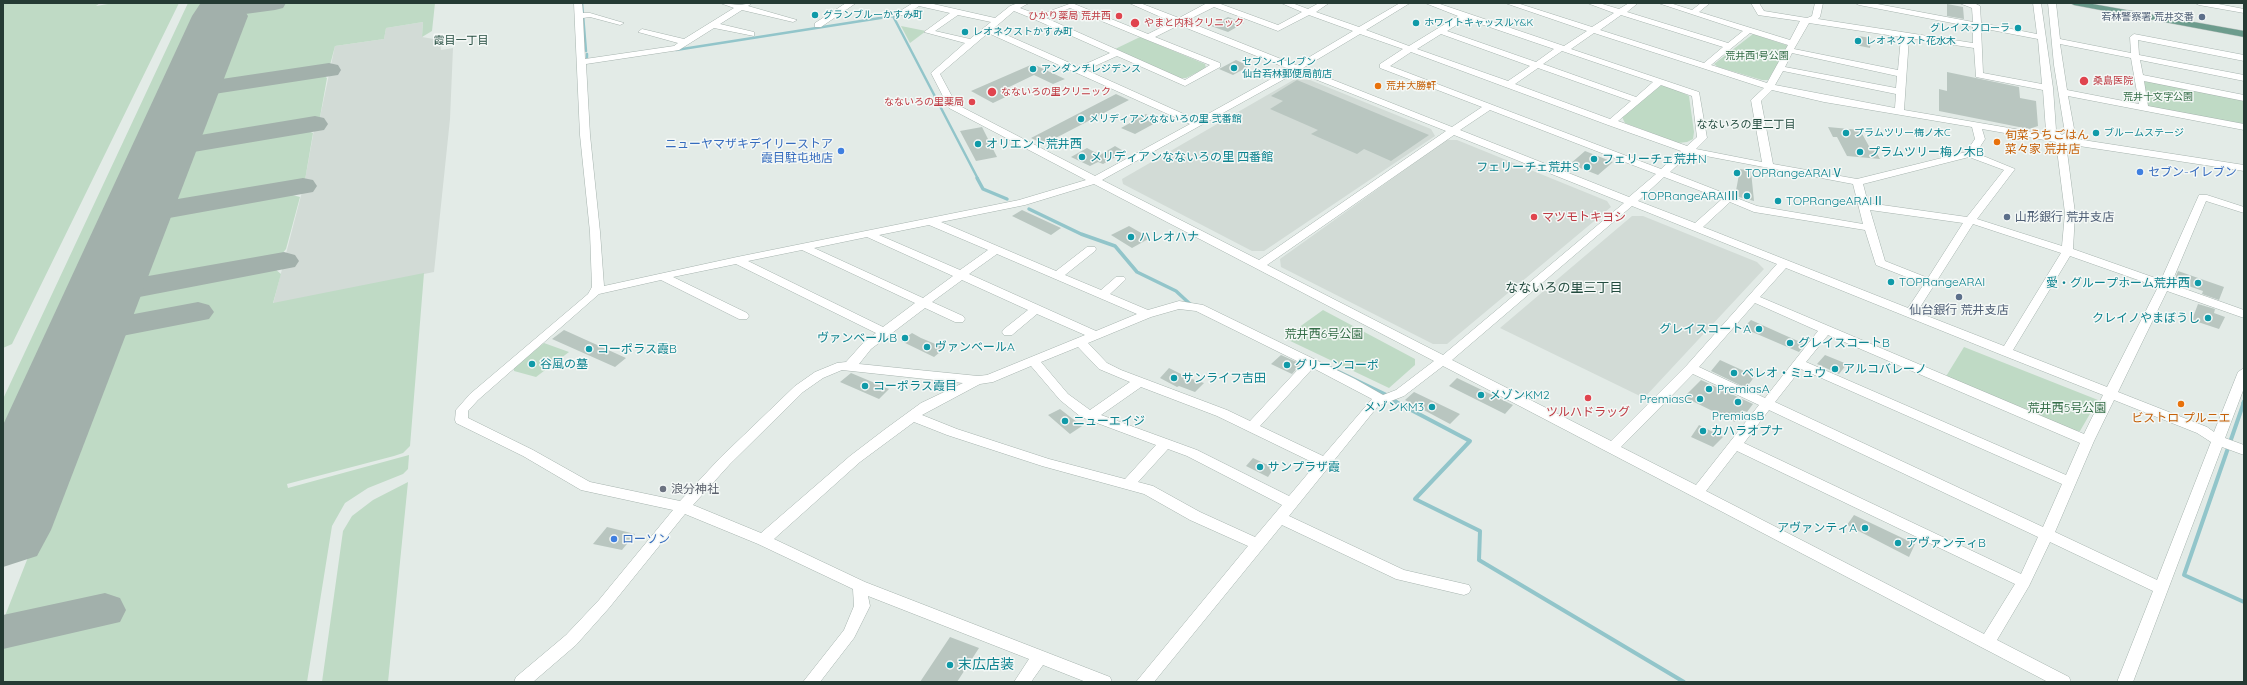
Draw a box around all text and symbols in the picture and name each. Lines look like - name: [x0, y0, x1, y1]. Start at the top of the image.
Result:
- place label: グランブルーかすみ町: [823, 9, 923, 21]
- marker: グランブルーかすみ町: [810, 10, 820, 20]
- place label: ひかり薬局 荒井西: [1028, 10, 1111, 22]
- marker: ひかり薬局 荒井西: [1114, 11, 1124, 21]
- place label: 若林警察署 荒井交番: [2101, 11, 2194, 23]
- marker: 若林警察署 荒井交番: [2197, 12, 2207, 22]
- marker: やまと内科クリニック: [1129, 17, 1141, 29]
- place label: やまと内科クリニック: [1144, 17, 1244, 29]
- place label: ホワイトキャッスルY&K: [1424, 17, 1533, 29]
- marker: ホワイトキャッスルY&K: [1411, 18, 1421, 28]
- place label: グレイスフローラ: [1930, 22, 2010, 34]
- marker: グレイスフローラ: [2013, 23, 2023, 33]
- place label: レオネクストかすみ町: [973, 26, 1073, 38]
- marker: レオネクストかすみ町: [960, 27, 970, 37]
- district label: 霞目一丁目: [434, 34, 488, 48]
- place label: レオネクスト花水木: [1866, 35, 1956, 47]
- marker: レオネクスト花水木: [1853, 36, 1863, 46]
- park label: 荒井西1号公園: [1725, 50, 1789, 62]
- place label: セブン-イレブン 仙台若林郵便局前店: [1242, 56, 1332, 80]
- place label: アンダンチレジデンス: [1041, 63, 1141, 75]
- marker: セブン-イレブン 仙台若林郵便局前店: [1229, 63, 1239, 73]
- marker: アンダンチレジデンス: [1028, 64, 1038, 74]
- marker: 桑島医院: [2078, 75, 2090, 87]
- place label: 桑島医院: [2093, 75, 2133, 87]
- place label: 荒井大勝軒: [1386, 80, 1436, 92]
- marker: 荒井大勝軒: [1373, 81, 1383, 91]
- marker: なないろの里クリニック: [986, 86, 998, 98]
- place label: なないろの里クリニック: [1001, 86, 1111, 98]
- park label: 荒井十文字公園: [2123, 91, 2193, 103]
- place label: なないろの里薬局: [884, 96, 964, 108]
- marker: なないろの里薬局: [967, 97, 977, 107]
- place label: メリディアンなないろの里 弐番館: [1089, 113, 1242, 125]
- marker: メリディアンなないろの里 弐番館: [1076, 114, 1086, 124]
- district label: なないろの里二丁目: [1697, 118, 1795, 132]
- place label: プラムツリー梅ノ木C: [1854, 127, 1951, 139]
- place label: ブルームステージ: [2104, 127, 2184, 139]
- marker: プラムツリー梅ノ木C: [1841, 128, 1851, 138]
- place label: 旬菜うちごはん 菜々家 荒井店: [2005, 128, 2089, 156]
- marker: ブルームステージ: [2091, 128, 2101, 138]
- place label: ニューヤマザキデイリーストア 霞目駐屯地店: [665, 137, 833, 165]
- place label: オリエント荒井西: [986, 137, 1082, 151]
- marker: 旬菜うちごはん 菜々家 荒井店: [1992, 137, 2002, 147]
- marker: オリエント荒井西: [973, 139, 983, 149]
- place label: プラムツリー梅ノ木B: [1868, 145, 1984, 159]
- marker: ニューヤマザキデイリーストア 霞目駐屯地店: [836, 146, 846, 156]
- marker: プラムツリー梅ノ木B: [1855, 147, 1865, 157]
- place label: メリディアンなないろの里 四番館: [1090, 150, 1273, 164]
- marker: メリディアンなないろの里 四番館: [1077, 152, 1087, 162]
- place label: フェリーチェ荒井N: [1602, 152, 1707, 166]
- marker: フェリーチェ荒井N: [1589, 154, 1599, 164]
- place label: フェリーチェ荒井S: [1476, 160, 1579, 174]
- marker: フェリーチェ荒井S: [1582, 162, 1592, 172]
- place label: セブン-イレブン: [2148, 165, 2237, 179]
- place label: TOPRangeARAIⅤ: [1745, 166, 1843, 180]
- marker: セブン-イレブン: [2135, 167, 2145, 177]
- marker: TOPRangeARAIⅤ: [1732, 168, 1742, 178]
- place label: TOPRangeARAIⅢ: [1641, 189, 1739, 203]
- marker: TOPRangeARAIⅢ: [1742, 191, 1752, 201]
- place label: TOPRangeARAIⅡ: [1786, 194, 1884, 208]
- marker: TOPRangeARAIⅡ: [1773, 196, 1783, 206]
- place label: マツモトキヨシ: [1542, 210, 1626, 224]
- place label: 山形銀行 荒井支店: [2015, 210, 2114, 224]
- marker: マツモトキヨシ: [1529, 212, 1539, 222]
- marker: 山形銀行 荒井支店: [2002, 212, 2012, 222]
- place label: ハレオハナ: [1139, 230, 1199, 244]
- marker: ハレオハナ: [1126, 232, 1136, 242]
- place label: TOPRangeARAI: [1899, 275, 1985, 289]
- place label: 愛・グループホーム荒井西: [2046, 276, 2190, 290]
- marker: TOPRangeARAI: [1886, 277, 1896, 287]
- marker: 愛・グループホーム荒井西: [2193, 278, 2203, 288]
- district label: なないろの里三丁目: [1506, 280, 1622, 296]
- marker: 仙台銀行 荒井支店: [1954, 292, 1964, 302]
- place label: 仙台銀行 荒井支店: [1909, 303, 2009, 317]
- place label: クレイノやまぼうし: [2092, 311, 2200, 325]
- marker: クレイノやまぼうし: [2203, 313, 2213, 323]
- place label: グレイスコートA: [1659, 322, 1751, 336]
- marker: グレイスコートA: [1754, 324, 1764, 334]
- park label: 荒井西6号公園: [1285, 327, 1363, 341]
- place label: ヴァンベールB: [817, 331, 897, 345]
- marker: ヴァンベールB: [900, 333, 910, 343]
- place label: グレイスコートB: [1798, 336, 1890, 350]
- marker: グレイスコートB: [1785, 338, 1795, 348]
- place label: ヴァンベールA: [935, 340, 1015, 354]
- place label: コーポラス霞B: [597, 342, 677, 356]
- marker: ヴァンベールA: [922, 342, 932, 352]
- marker: コーポラス霞B: [584, 344, 594, 354]
- place label: 谷風の墓: [540, 357, 588, 371]
- place label: グリーンコーポ: [1295, 358, 1379, 372]
- marker: 谷風の墓: [527, 359, 537, 369]
- marker: グリーンコーポ: [1282, 360, 1292, 370]
- place label: アルコバレーノ: [1843, 362, 1927, 376]
- marker: アルコバレーノ: [1830, 364, 1840, 374]
- place label: ベレオ・ミュウ: [1742, 366, 1826, 380]
- marker: ベレオ・ミュウ: [1729, 368, 1739, 378]
- place label: サンライフ吉田: [1182, 371, 1266, 385]
- marker: サンライフ吉田: [1169, 373, 1179, 383]
- place label: コーポラス霞目: [873, 379, 957, 393]
- marker: コーポラス霞目: [860, 381, 870, 391]
- place label: PremiasA: [1717, 382, 1769, 396]
- marker: PremiasA: [1704, 384, 1714, 394]
- place label: メゾンKM2: [1489, 388, 1550, 402]
- marker: メゾンKM2: [1476, 390, 1486, 400]
- place label: PremiasC: [1640, 392, 1692, 406]
- marker: ツルハドラッグ: [1583, 393, 1593, 403]
- marker: PremiasC: [1695, 394, 1705, 404]
- marker: PremiasB: [1733, 397, 1743, 407]
- marker: ビストロ プルニエ: [2176, 399, 2186, 409]
- place label: メゾンKM3: [1364, 400, 1424, 414]
- park label: 荒井西5号公園: [2028, 401, 2106, 415]
- marker: メゾンKM3: [1427, 402, 1437, 412]
- place label: ツルハドラッグ: [1546, 405, 1630, 419]
- place label: PremiasB: [1712, 409, 1764, 423]
- place label: ビストロ プルニエ: [2131, 411, 2231, 425]
- place label: ニューエイジ: [1073, 414, 1145, 428]
- marker: ニューエイジ: [1060, 416, 1070, 426]
- place label: カハラオプナ: [1711, 424, 1783, 438]
- marker: カハラオプナ: [1698, 426, 1708, 436]
- place label: サンプラザ霞: [1268, 460, 1340, 474]
- marker: サンプラザ霞: [1255, 462, 1265, 472]
- place label: 浪分神社: [671, 482, 719, 496]
- marker: 浪分神社: [658, 484, 668, 494]
- place label: アヴァンティA: [1777, 521, 1857, 535]
- marker: アヴァンティA: [1860, 523, 1870, 533]
- place label: ローソン: [622, 532, 670, 546]
- marker: ローソン: [609, 534, 619, 544]
- place label: アヴァンティB: [1906, 536, 1986, 550]
- marker: アヴァンティB: [1893, 538, 1903, 548]
- place label: 末広店装: [958, 657, 1014, 673]
- marker: 末広店装: [945, 660, 955, 670]

